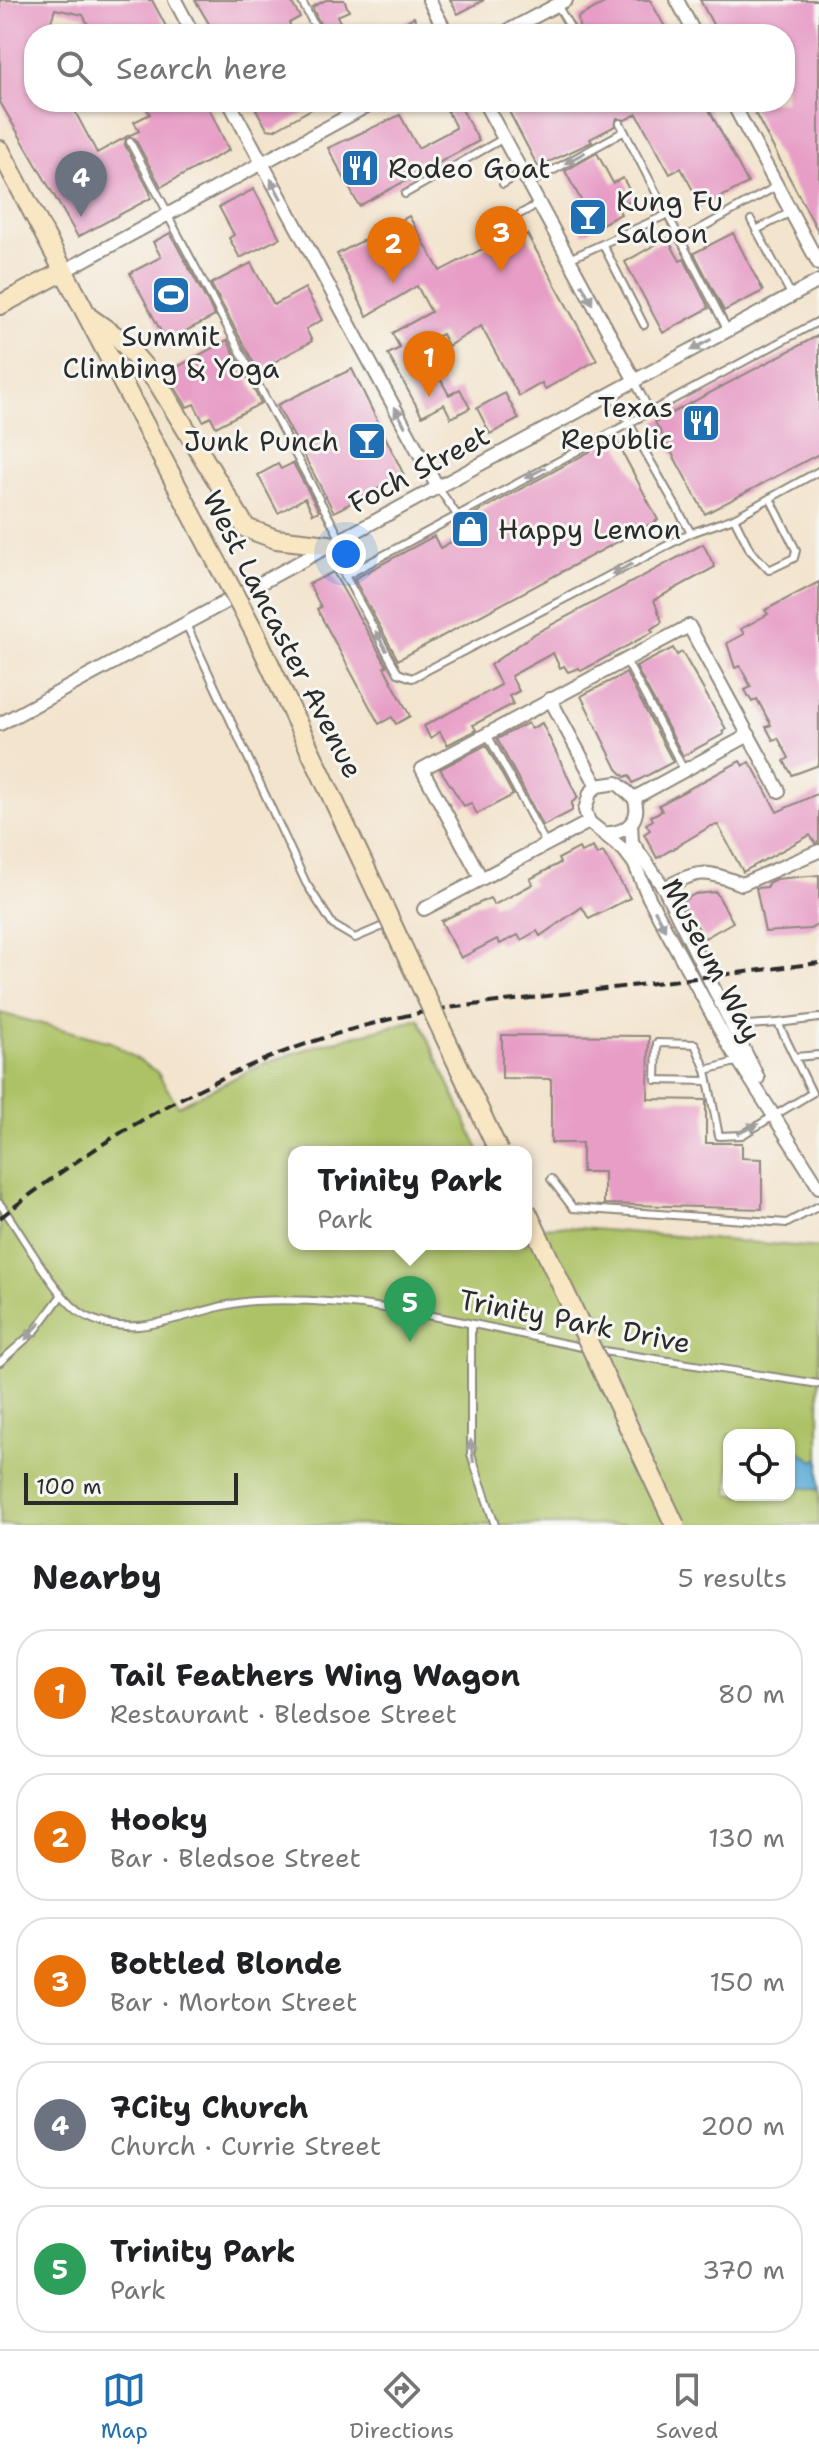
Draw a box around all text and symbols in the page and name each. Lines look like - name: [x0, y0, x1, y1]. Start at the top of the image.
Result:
- search box: [24, 24, 795, 112]
- icon: search: [52, 46, 96, 90]
- text: Search here: [116, 48, 287, 89]
- restaurant icon: Rodeo Goat: [339, 147, 381, 189]
- place label: Rodeo Goat: [388, 149, 550, 187]
- pin: 4: [55, 151, 107, 217]
- one-way arrow: [564, 151, 587, 165]
- one-way arrow: [269, 177, 282, 200]
- place label: Kung Fu Saloon: [616, 182, 723, 252]
- bar icon: Kung Fu Saloon: [567, 196, 609, 238]
- pin: 3: [475, 206, 527, 272]
- pin: 2: [367, 217, 419, 283]
- sports icon: Summit Climbing & Yoga: [150, 274, 192, 316]
- one-way arrow: [580, 283, 594, 305]
- place label: Summit Climbing & Yoga: [63, 317, 279, 387]
- pin: 1: [403, 331, 455, 397]
- one-way arrow: [690, 339, 713, 352]
- place label: Texas Republic: [561, 388, 673, 458]
- restaurant icon: Texas Republic: [680, 402, 722, 444]
- one-way arrow: [393, 406, 407, 428]
- street label: Foch Street: [342, 416, 496, 522]
- bar icon: Junk Punch: [346, 420, 388, 462]
- place label: Junk Punch: [184, 422, 339, 460]
- one-way arrow: [524, 466, 546, 480]
- street label: West Lancaster Avenue: [194, 484, 372, 784]
- shop icon: Happy Lemon: [449, 508, 491, 550]
- place label: Happy Lemon: [498, 510, 681, 548]
- your location: [326, 534, 366, 574]
- one-way arrow: [610, 562, 633, 575]
- one-way arrow: [374, 630, 388, 652]
- street label: Museum Way: [653, 872, 771, 1048]
- one-way arrow: [654, 908, 667, 931]
- one-way arrow: [736, 1123, 760, 1136]
- popup: [288, 1146, 532, 1250]
- text: Trinity Park: [317, 1160, 503, 1201]
- text: Park: [317, 1201, 373, 1236]
- pin: 5: [384, 1276, 436, 1342]
- street label: Trinity Park Drive: [456, 1280, 694, 1362]
- one-way arrow: [24, 1322, 42, 1341]
- map controls: [723, 1429, 795, 1501]
- button: locate: [723, 1429, 795, 1501]
- one-way arrow: [466, 1438, 479, 1463]
- scale bar: [24, 1469, 238, 1505]
- text: 100 m: [36, 1472, 102, 1501]
- text: Nearby: [32, 1554, 162, 1600]
- text: 5 results: [678, 1560, 787, 1595]
- text: Tail Feathers Wing Wagon: [110, 1655, 520, 1696]
- text: 1: [54, 1676, 66, 1711]
- text: 80 m: [718, 1676, 785, 1711]
- text: Restaurant · Bledsoe Street: [110, 1696, 457, 1731]
- text: Hooky: [110, 1799, 208, 1840]
- text: 2: [51, 1820, 69, 1855]
- text: 130 m: [708, 1820, 785, 1855]
- text: Bar · Bledsoe Street: [110, 1840, 361, 1875]
- text: Bottled Blonde: [110, 1943, 342, 1984]
- text: 3: [51, 1964, 69, 1999]
- text: 150 m: [709, 1964, 785, 1999]
- text: Bar · Morton Street: [110, 1984, 357, 2019]
- text: 7City Church: [110, 2087, 309, 2128]
- text: 4: [51, 2108, 69, 2143]
- text: 200 m: [700, 2108, 785, 2143]
- text: Church · Currie Street: [110, 2128, 381, 2163]
- text: Trinity Park: [110, 2231, 296, 2272]
- text: 5: [52, 2252, 68, 2287]
- text: 370 m: [702, 2252, 785, 2287]
- text: Park: [110, 2272, 166, 2307]
- tab: Map: [101, 2368, 148, 2445]
- tab: Directions: [349, 2368, 454, 2445]
- tab: Saved: [656, 2368, 718, 2445]

